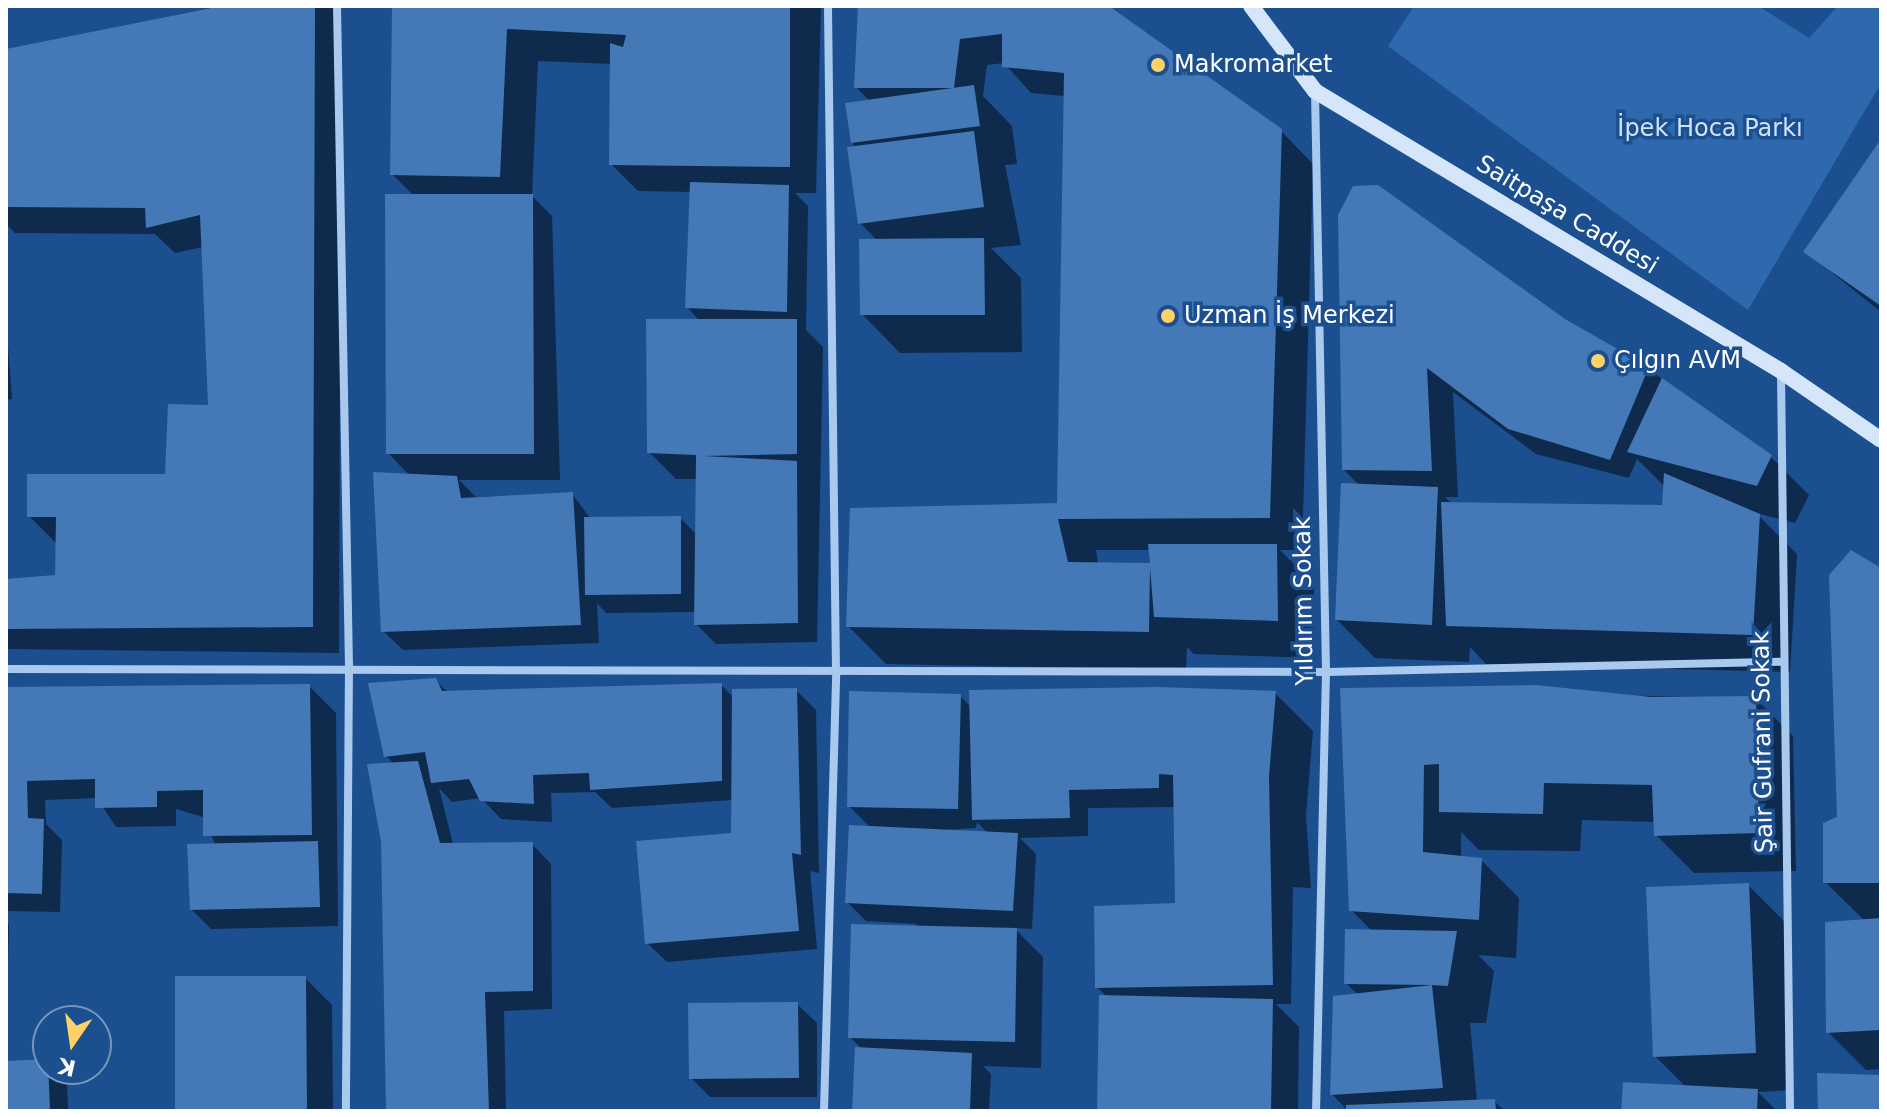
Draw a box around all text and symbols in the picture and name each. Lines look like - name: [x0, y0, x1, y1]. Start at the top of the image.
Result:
- place label: Makromarket: [1174, 51, 1333, 79]
- marker: Makromarket: [1149, 56, 1167, 74]
- park label: İpek Hoca Parkı: [1617, 115, 1803, 143]
- street label: Saitpaşa Caddesi: [1471, 149, 1663, 281]
- place label: Uzman İş Merkezi: [1184, 302, 1395, 330]
- marker: Uzman İş Merkezi: [1159, 307, 1177, 325]
- place label: Çılgın AVM: [1614, 347, 1741, 375]
- marker: Çılgın AVM: [1589, 352, 1607, 370]
- street label: Yıldırım Sokak: [1288, 516, 1320, 686]
- street label: Şair Gufrani Sokak: [1747, 631, 1779, 853]
- north arrow: [32, 1005, 112, 1085]
- text: K: [56, 1053, 78, 1081]

